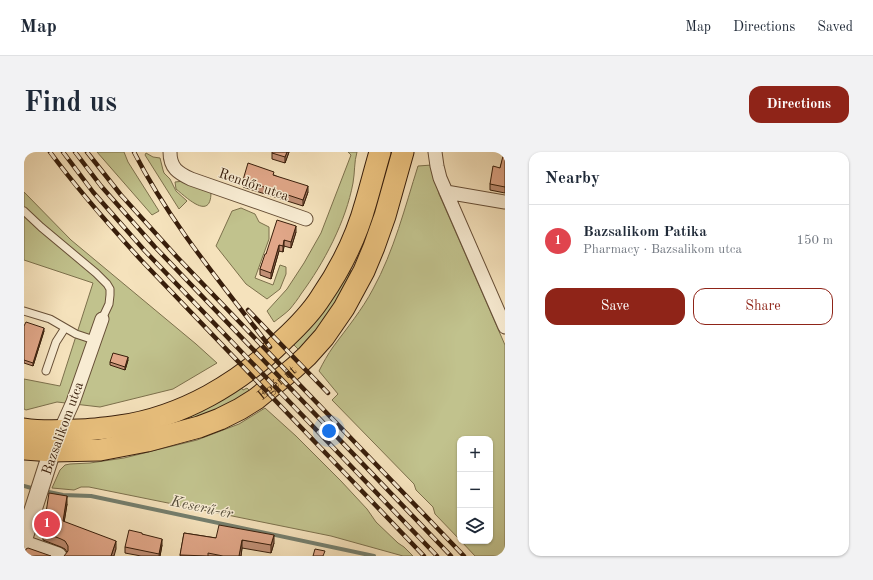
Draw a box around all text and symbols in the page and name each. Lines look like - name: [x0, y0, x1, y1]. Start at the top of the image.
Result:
- text: Map: [20, 18, 57, 37]
- text: Map: [685, 20, 711, 34]
- text: Directions: [733, 20, 795, 34]
- text: Saved: [817, 20, 853, 34]
- button: Directions: [749, 86, 849, 123]
- text: Find us: [24, 90, 117, 118]
- street label: Rendőr utca: [217, 166, 291, 204]
- text: Nearby: [545, 170, 600, 187]
- text: Bazsalikom Patika: [583, 225, 707, 240]
- text: 1: [554, 234, 562, 247]
- text: 150 m: [796, 234, 833, 247]
- text: Pharmacy · Bazsalikom utca: [583, 243, 742, 256]
- button: Save: [545, 288, 685, 325]
- button: Share: [693, 288, 833, 325]
- street label: Egér út: [255, 363, 299, 403]
- street label: Bazsalikom utca: [40, 380, 86, 477]
- your location: [319, 421, 339, 441]
- map controls: [457, 436, 493, 544]
- button: +: [457, 436, 493, 472]
- button: −: [457, 472, 493, 508]
- water label: Keserű-ér: [168, 494, 235, 522]
- button: layers: [457, 508, 493, 544]
- pin: 1: [34, 509, 60, 539]

